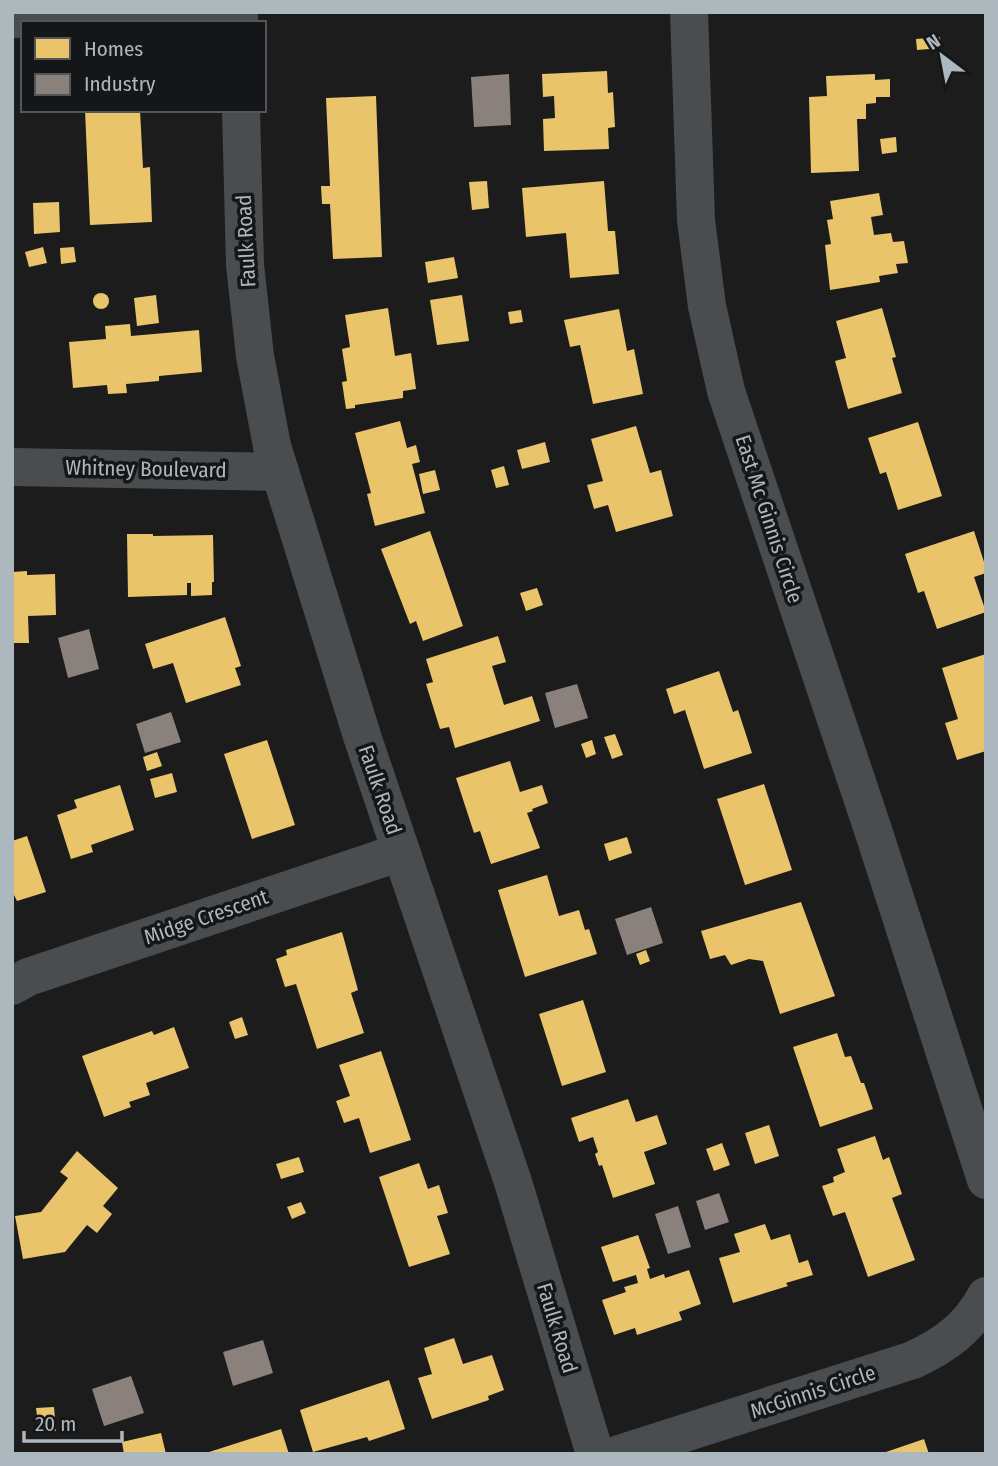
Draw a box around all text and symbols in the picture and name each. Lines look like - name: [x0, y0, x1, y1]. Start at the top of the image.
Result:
- legend: [21, 21, 266, 112]
- north arrow: [907, 21, 977, 91]
- text: N: [922, 29, 944, 55]
- text: Homes: [84, 36, 143, 62]
- text: Industry: [84, 71, 156, 97]
- street label: Faulk Road: [231, 194, 261, 288]
- street label: East Mc Ginnis Circle: [730, 432, 808, 606]
- street label: Whitney Boulevard: [65, 455, 227, 483]
- street label: Faulk Road: [353, 742, 407, 838]
- street label: Midge Crescent: [140, 884, 272, 950]
- street label: Faulk Road: [531, 1280, 583, 1376]
- street label: McGinnis Circle: [747, 1360, 879, 1424]
- scale bar: [24, 1400, 122, 1444]
- text: 20 m: [35, 1411, 76, 1437]

